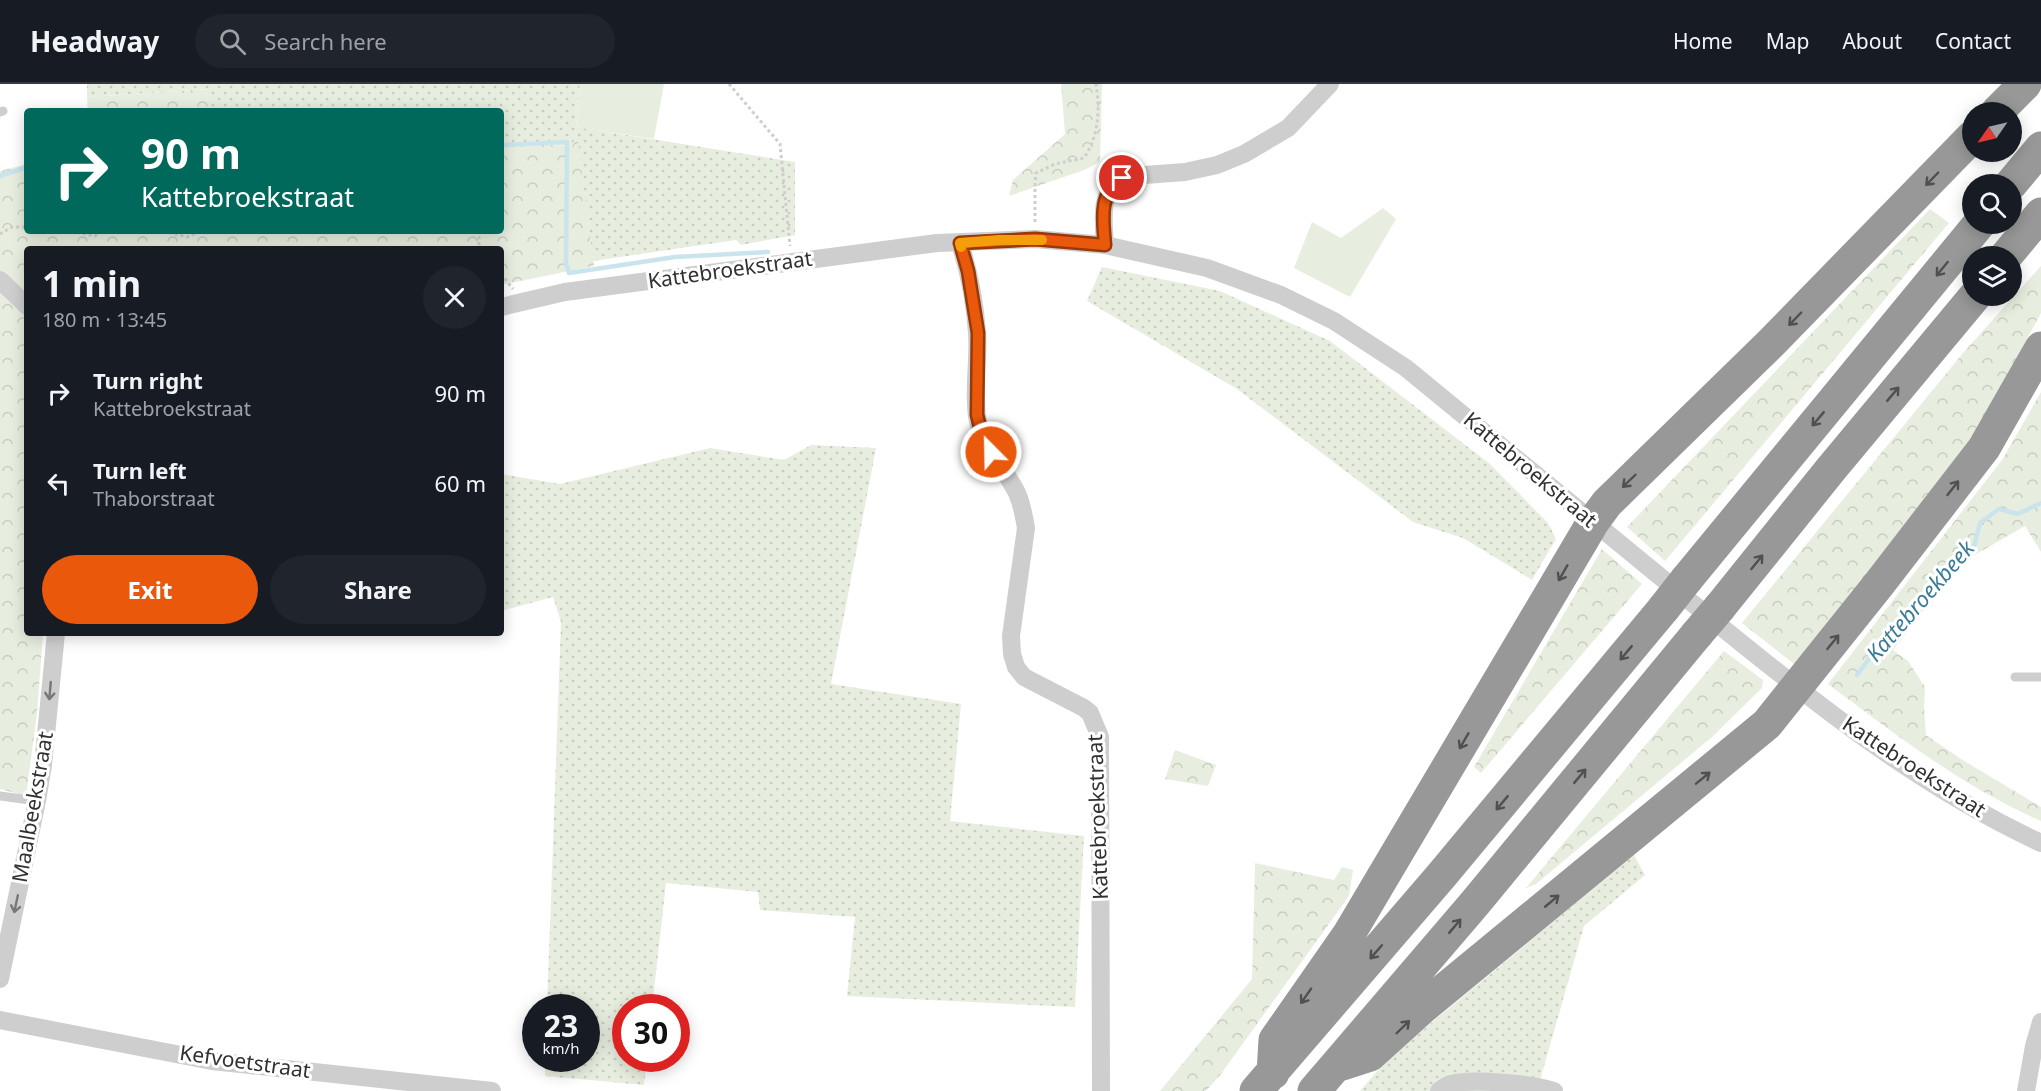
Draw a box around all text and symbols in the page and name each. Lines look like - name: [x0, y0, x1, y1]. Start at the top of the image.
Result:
- search box: [195, 14, 615, 68]
- text: Headway: [30, 22, 159, 60]
- icon: search: [216, 25, 249, 58]
- text: Search here: [264, 26, 387, 56]
- text: Home: [1673, 27, 1733, 55]
- text: Map: [1766, 27, 1809, 55]
- text: About: [1842, 27, 1902, 55]
- text: Contact: [1935, 27, 2011, 55]
- north arrow: [1962, 102, 2022, 162]
- map controls: [1962, 102, 2022, 306]
- text: 90 m: [141, 124, 241, 181]
- icon: right: [42, 132, 120, 210]
- pin: [1096, 152, 1147, 203]
- icon: arrive: [1105, 161, 1138, 194]
- one-way arrow: [1924, 172, 1939, 187]
- button: search: [1962, 174, 2022, 234]
- text: Kattebroekstraat: [141, 178, 354, 215]
- street label: Kattebroekstraat: [646, 244, 814, 294]
- button: layers: [1962, 246, 2022, 306]
- text: 1 min: [42, 259, 141, 308]
- one-way arrow: [1936, 261, 1949, 277]
- button: close: [423, 266, 486, 329]
- text: 180 m · 13:45: [42, 306, 167, 333]
- one-way arrow: [1788, 311, 1802, 326]
- text: Turn right: [93, 365, 203, 395]
- icon: right: [42, 377, 75, 410]
- text: 90 m: [435, 378, 486, 408]
- one-way arrow: [1886, 387, 1900, 402]
- text: Kattebroekstraat: [93, 395, 251, 422]
- street label: Kattebroekstraat: [1458, 405, 1603, 533]
- one-way arrow: [1812, 411, 1825, 427]
- position arrow: [959, 420, 1023, 484]
- text: Turn left: [93, 455, 187, 485]
- icon: left: [42, 467, 75, 500]
- text: 60 m: [435, 468, 486, 498]
- one-way arrow: [1622, 474, 1637, 488]
- one-way arrow: [1946, 480, 1959, 496]
- text: Thaborstraat: [93, 485, 215, 512]
- water label: Kattebroekbeek: [1858, 533, 1981, 667]
- one-way arrow: [1750, 554, 1763, 570]
- button: Exit: [42, 555, 258, 624]
- button: Share: [270, 555, 486, 624]
- one-way arrow: [1557, 564, 1569, 581]
- one-way arrow: [1826, 634, 1839, 650]
- one-way arrow: [1620, 644, 1633, 660]
- one-way arrow: [44, 681, 55, 701]
- street label: Kattebroekstraat: [1837, 709, 1992, 823]
- street label: Maalbeekstraat: [5, 729, 59, 885]
- one-way arrow: [1458, 732, 1470, 749]
- street label: Kattebroekstraat: [1080, 733, 1114, 900]
- one-way arrow: [1573, 769, 1587, 784]
- one-way arrow: [1695, 771, 1711, 784]
- one-way arrow: [1495, 795, 1509, 810]
- one-way arrow: [10, 894, 21, 913]
- one-way arrow: [1544, 894, 1559, 908]
- one-way arrow: [1449, 918, 1462, 934]
- one-way arrow: [1369, 944, 1383, 959]
- one-way arrow: [1300, 987, 1312, 1003]
- speed limit sign: 30: [612, 994, 690, 1072]
- text: 23: [544, 1005, 578, 1046]
- one-way arrow: [1395, 1019, 1410, 1034]
- street label: Kefvoetstraat: [178, 1038, 313, 1084]
- text: km/h: [543, 1038, 579, 1058]

